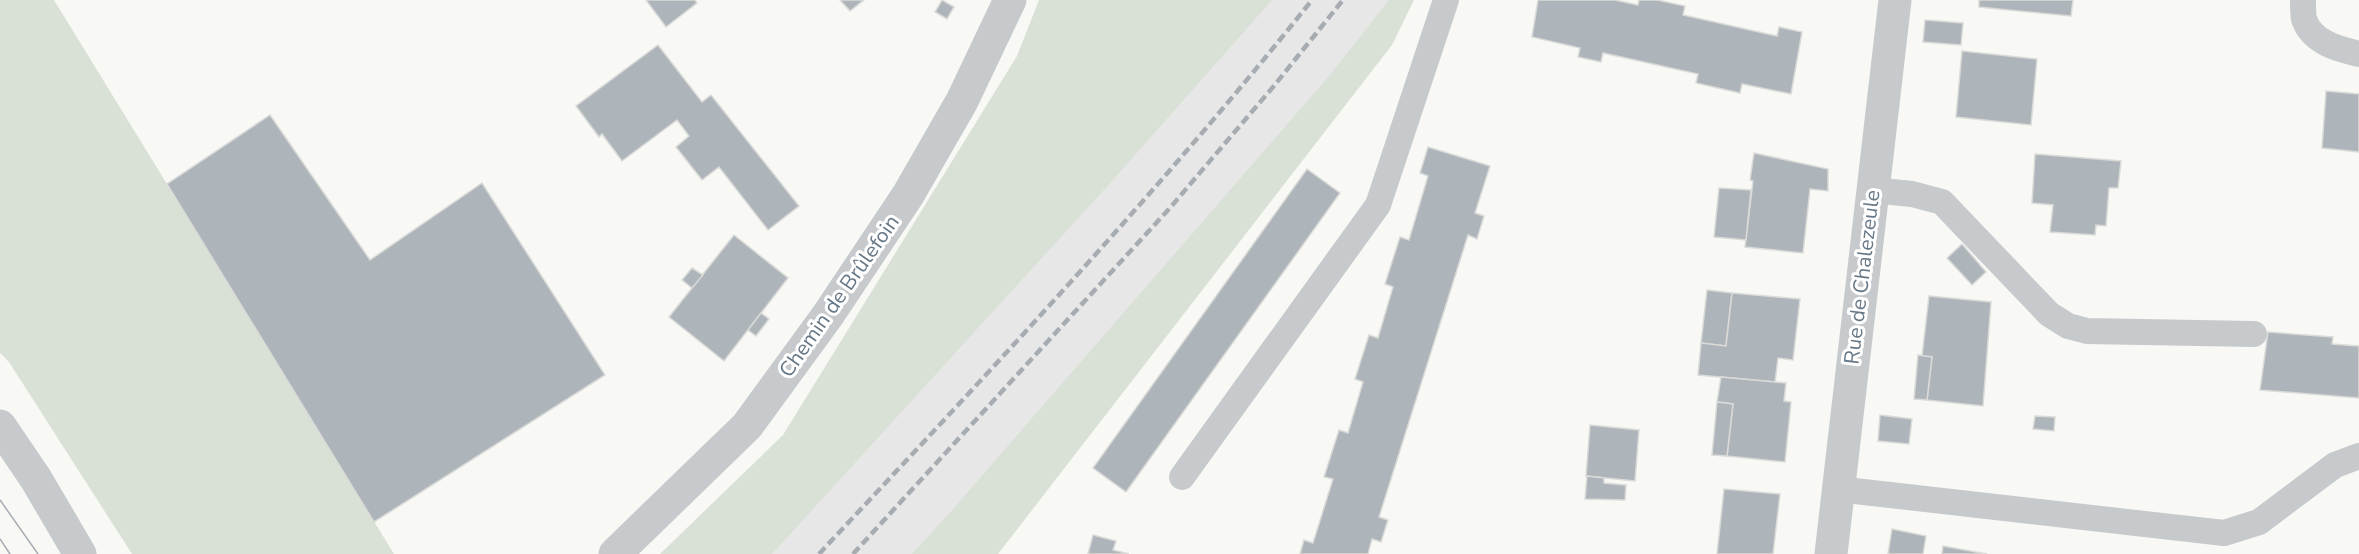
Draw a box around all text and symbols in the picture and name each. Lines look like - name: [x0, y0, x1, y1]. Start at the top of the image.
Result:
- street label: Rue de Chalezeule: [1837, 188, 1887, 366]
- street label: Chemin de Brûlefoin: [772, 209, 906, 383]

